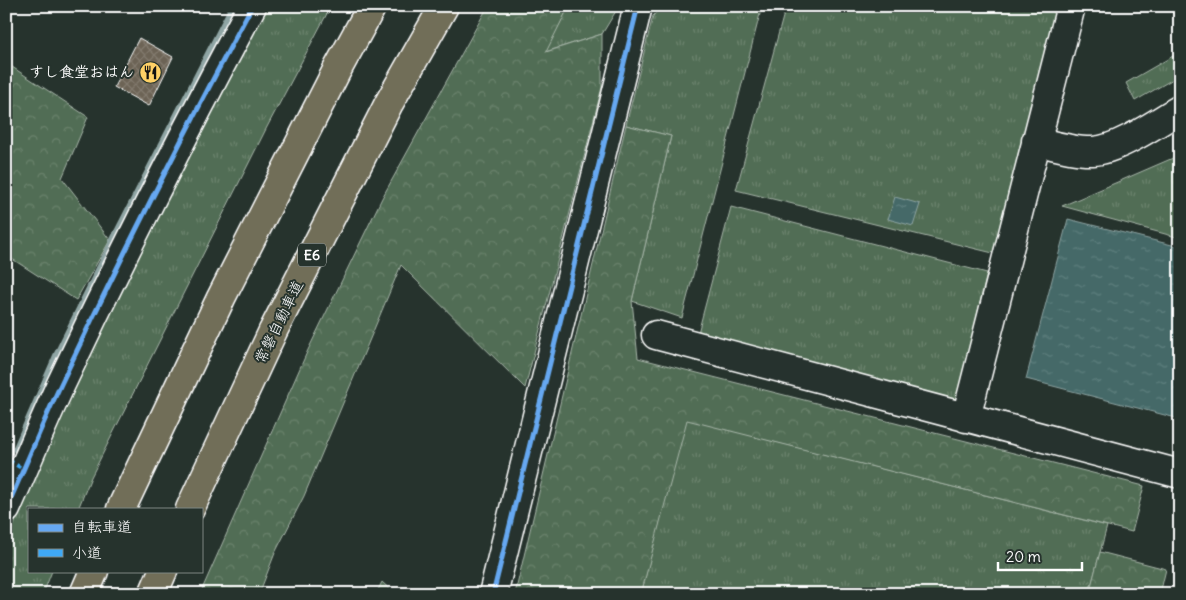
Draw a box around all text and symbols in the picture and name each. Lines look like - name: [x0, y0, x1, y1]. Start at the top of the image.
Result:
- restaurant icon: すし食堂おはん: [138, 60, 162, 84]
- place label: すし食堂おはん: [29, 62, 134, 81]
- road number: E6: [298, 244, 326, 266]
- street label: 常磐自動車道: [250, 277, 307, 366]
- legend: [28, 508, 202, 572]
- text: 自転車道: [72, 517, 132, 536]
- scale bar: [998, 540, 1082, 572]
- text: 小道: [72, 543, 102, 562]
- text: 20 m: [1006, 547, 1041, 566]

